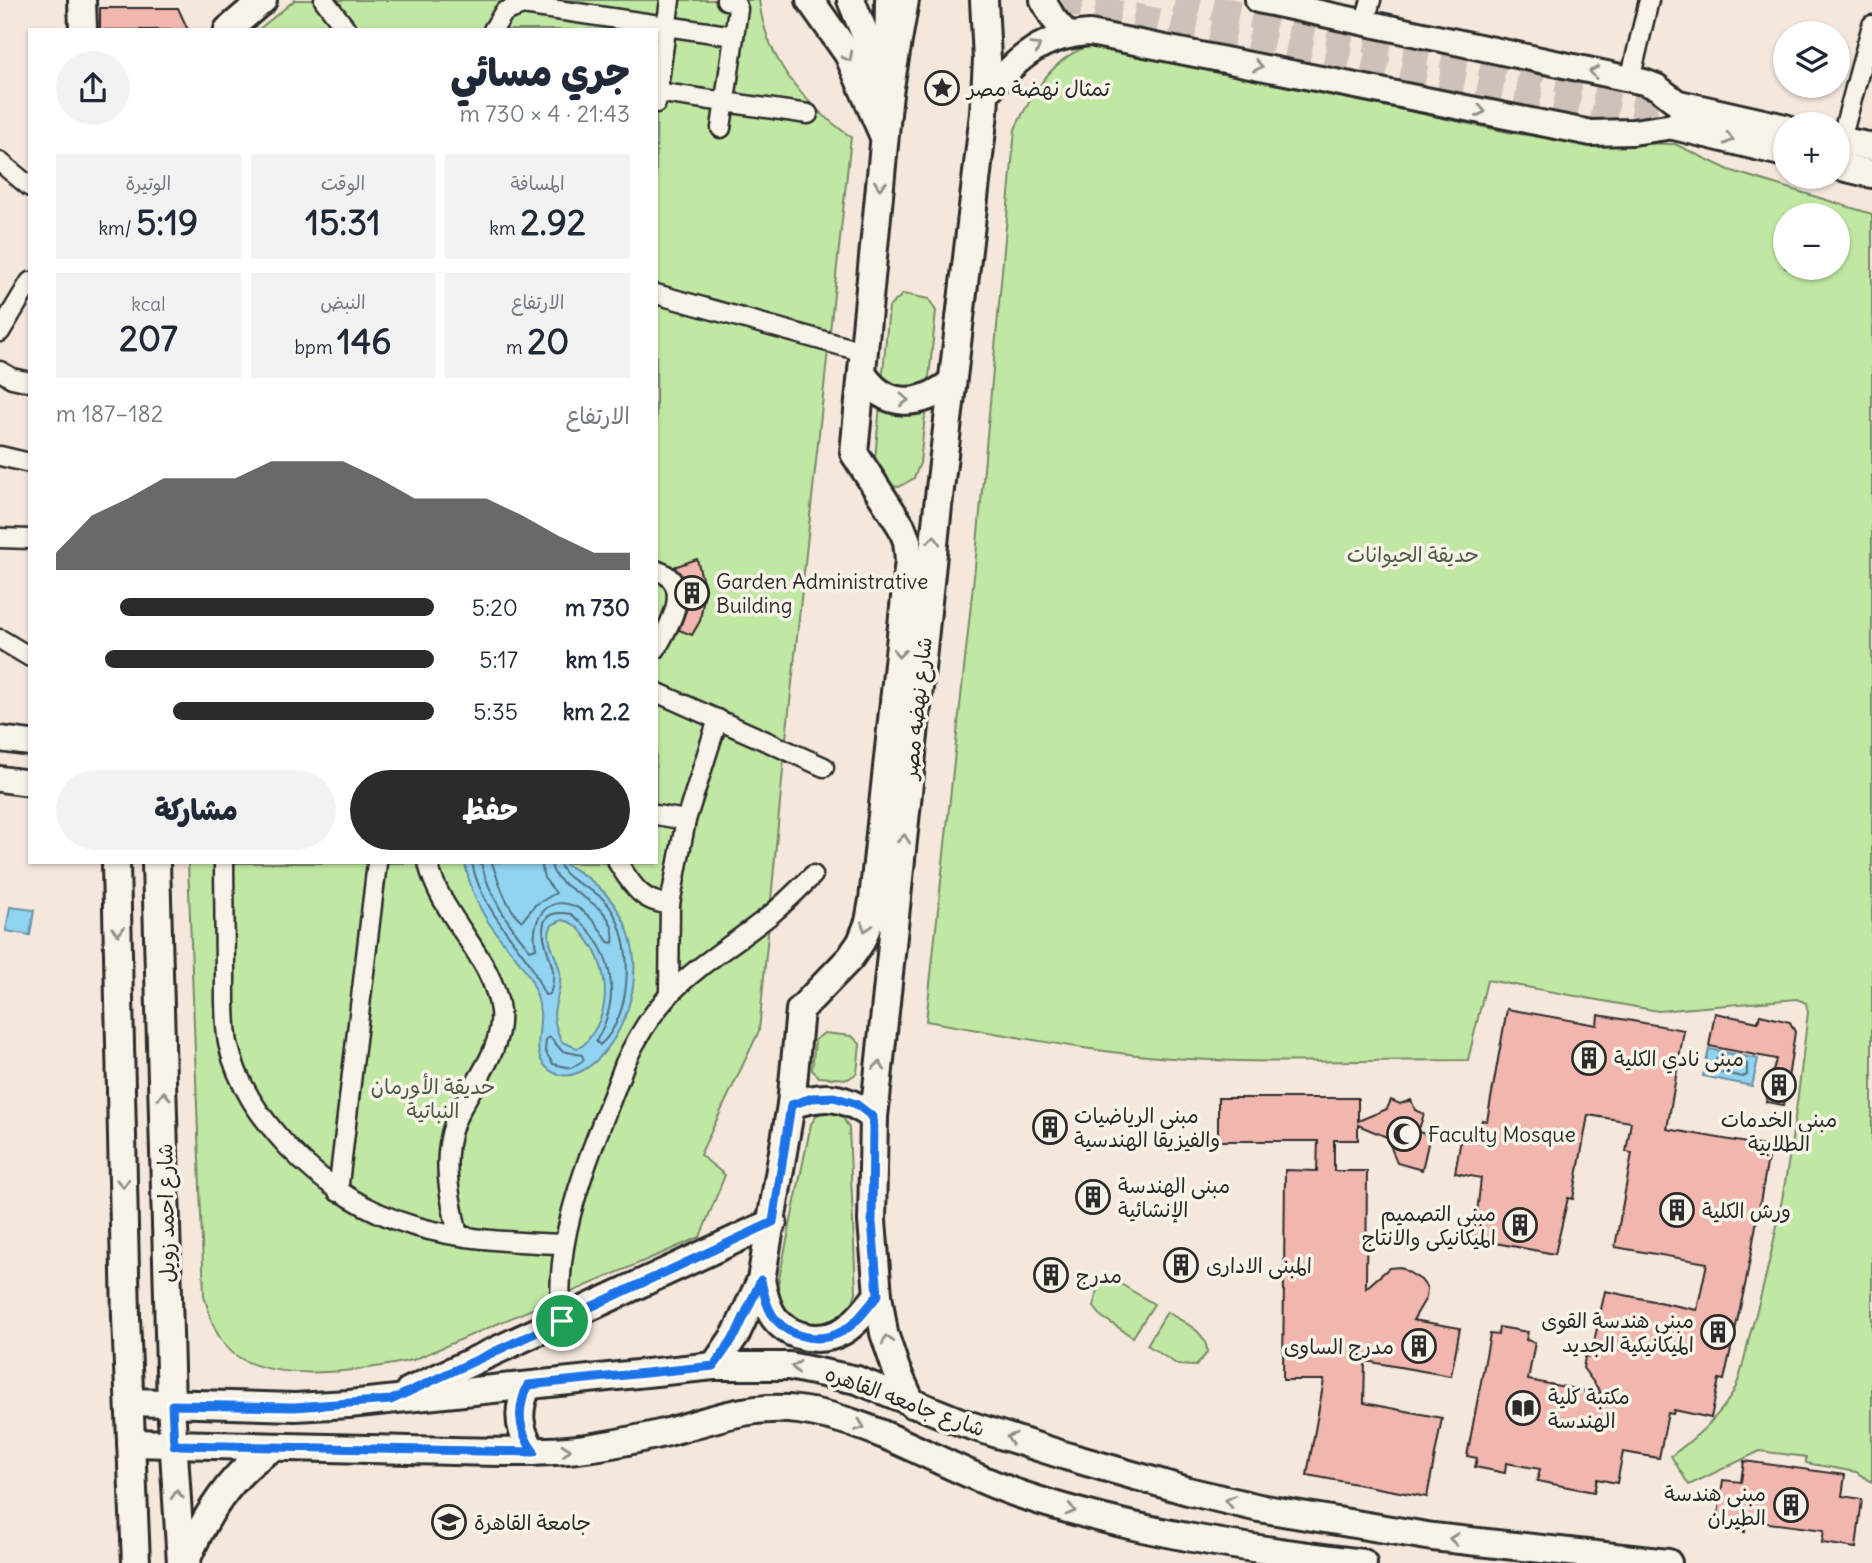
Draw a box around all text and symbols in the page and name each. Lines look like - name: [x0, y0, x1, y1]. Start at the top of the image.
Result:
- map controls: [1773, 21, 1850, 280]
- button: layers: [1773, 21, 1850, 98]
- one-way arrow: [1029, 43, 1042, 56]
- text: جري مسائي: [450, 49, 630, 96]
- one-way arrow: [840, 50, 853, 62]
- button: share: [56, 51, 130, 125]
- one-way arrow: [1252, 58, 1264, 73]
- one-way arrow: [1588, 65, 1600, 80]
- place icon: تمثال نهضة مصر: [923, 69, 961, 107]
- place label: تمثال نهضة مصر: [965, 75, 1111, 102]
- text: 21:43 · 4 × 730 m: [460, 99, 630, 128]
- one-way arrow: [1475, 103, 1487, 118]
- button: +: [1773, 112, 1850, 189]
- one-way arrow: [1723, 131, 1735, 145]
- text: الوتيرة: [125, 171, 171, 195]
- text: الوقت: [321, 171, 365, 195]
- text: المسافة: [511, 171, 565, 195]
- one-way arrow: [873, 180, 888, 191]
- text: 5:19: [136, 200, 198, 244]
- text: 15:31: [305, 200, 381, 244]
- text: 2.92: [520, 200, 586, 244]
- button: −: [1773, 203, 1850, 280]
- text: /km: [98, 216, 136, 240]
- text: km: [489, 216, 520, 240]
- text: النبض: [320, 290, 366, 314]
- text: الارتفاع: [511, 290, 564, 314]
- text: kcal: [131, 292, 165, 316]
- text: 207: [119, 316, 178, 360]
- text: 146: [337, 319, 391, 363]
- text: 20: [527, 319, 569, 363]
- text: bpm: [295, 335, 337, 359]
- text: m: [506, 335, 527, 359]
- one-way arrow: [899, 392, 910, 407]
- text: 182–187 m: [56, 399, 163, 428]
- text: الارتفاع: [566, 401, 630, 430]
- one-way arrow: [927, 534, 942, 546]
- park label: حديقة الحيوانات: [1347, 541, 1479, 568]
- place label: Garden Administrative Building: [716, 568, 928, 619]
- building icon: Garden Administrative Building: [673, 574, 711, 612]
- text: 5:20: [472, 593, 518, 622]
- text: 730 m: [565, 593, 630, 622]
- street label: شارع نهضه مصر: [896, 636, 940, 783]
- text: 5:17: [479, 645, 518, 674]
- text: 1.5 km: [565, 645, 630, 674]
- one-way arrow: [892, 647, 907, 659]
- text: 5:35: [473, 697, 518, 726]
- text: 2.2 km: [563, 697, 630, 726]
- button: مشاركة: [56, 770, 336, 850]
- button: حفظ: [350, 770, 630, 850]
- one-way arrow: [896, 834, 911, 845]
- one-way arrow: [860, 921, 875, 933]
- one-way arrow: [110, 926, 125, 937]
- building icon: مبنى نادي الكلية: [1570, 1039, 1608, 1077]
- place label: مبنى نادي الكلية: [1614, 1045, 1744, 1074]
- one-way arrow: [871, 1060, 886, 1071]
- building icon: مبنى الخدمات الطلابية: [1760, 1066, 1798, 1104]
- park label: حديقة الأورمان النباتية: [371, 1073, 495, 1124]
- one-way arrow: [156, 1090, 172, 1101]
- place label: مبنى الرياضيات والفيزيقا الهندسية: [1074, 1102, 1220, 1153]
- place label: مبنى الخدمات الطلابية: [1721, 1106, 1837, 1157]
- building icon: مبنى الرياضيات والفيزيقا الهندسية: [1031, 1108, 1069, 1146]
- mosque icon: Faculty Mosque: [1385, 1115, 1423, 1153]
- place label: Faculty Mosque: [1428, 1121, 1576, 1148]
- street label: شارع احمد زويل: [151, 1143, 183, 1283]
- place label: مبنى الهندسة الإنشائية: [1118, 1172, 1230, 1223]
- one-way arrow: [115, 1178, 130, 1189]
- building icon: مبنى الهندسة الإنشائية: [1074, 1178, 1112, 1216]
- building icon: ورش الكلية: [1658, 1191, 1696, 1229]
- place label: ورش الكلية: [1702, 1197, 1791, 1224]
- place label: مبنى التصميم الميكانيكى والانتاج: [1362, 1200, 1496, 1252]
- building icon: مبنى التصميم الميكانيكى والانتاج: [1501, 1206, 1539, 1244]
- building icon: المبنى الادارى: [1162, 1246, 1200, 1284]
- place label: المبنى الادارى: [1206, 1252, 1312, 1280]
- building icon: مدرج: [1032, 1256, 1070, 1294]
- place label: مدرج: [1076, 1262, 1122, 1290]
- pin: [532, 1291, 592, 1351]
- icon: arrive: [543, 1302, 581, 1340]
- place label: مبنى هندسة القوى الميكانيكية الجديد: [1541, 1307, 1694, 1358]
- building icon: مبنى هندسة القوى الميكانيكية الجديد: [1699, 1313, 1737, 1351]
- building icon: مدرج الساوى: [1400, 1327, 1438, 1365]
- place label: مدرج الساوى: [1284, 1333, 1394, 1361]
- one-way arrow: [881, 1335, 895, 1347]
- one-way arrow: [790, 1360, 802, 1375]
- street label: شارع جامعه القاهره: [821, 1360, 989, 1444]
- place label: مكتبة كلية الهندسة: [1548, 1383, 1630, 1434]
- library icon: مكتبة كلية الهندسة: [1504, 1389, 1542, 1427]
- one-way arrow: [854, 1418, 866, 1432]
- one-way arrow: [1005, 1432, 1017, 1447]
- one-way arrow: [561, 1443, 572, 1458]
- place label: مبنى هندسة الطيران: [1664, 1480, 1766, 1531]
- building icon: مبنى هندسة الطيران: [1772, 1486, 1810, 1524]
- one-way arrow: [170, 1489, 185, 1500]
- one-way arrow: [1224, 1494, 1236, 1509]
- one-way arrow: [1065, 1501, 1077, 1516]
- school or university icon: جامعة القاهرة: [430, 1503, 468, 1541]
- place label: جامعة القاهرة: [474, 1509, 591, 1536]
- one-way arrow: [1448, 1532, 1459, 1547]

